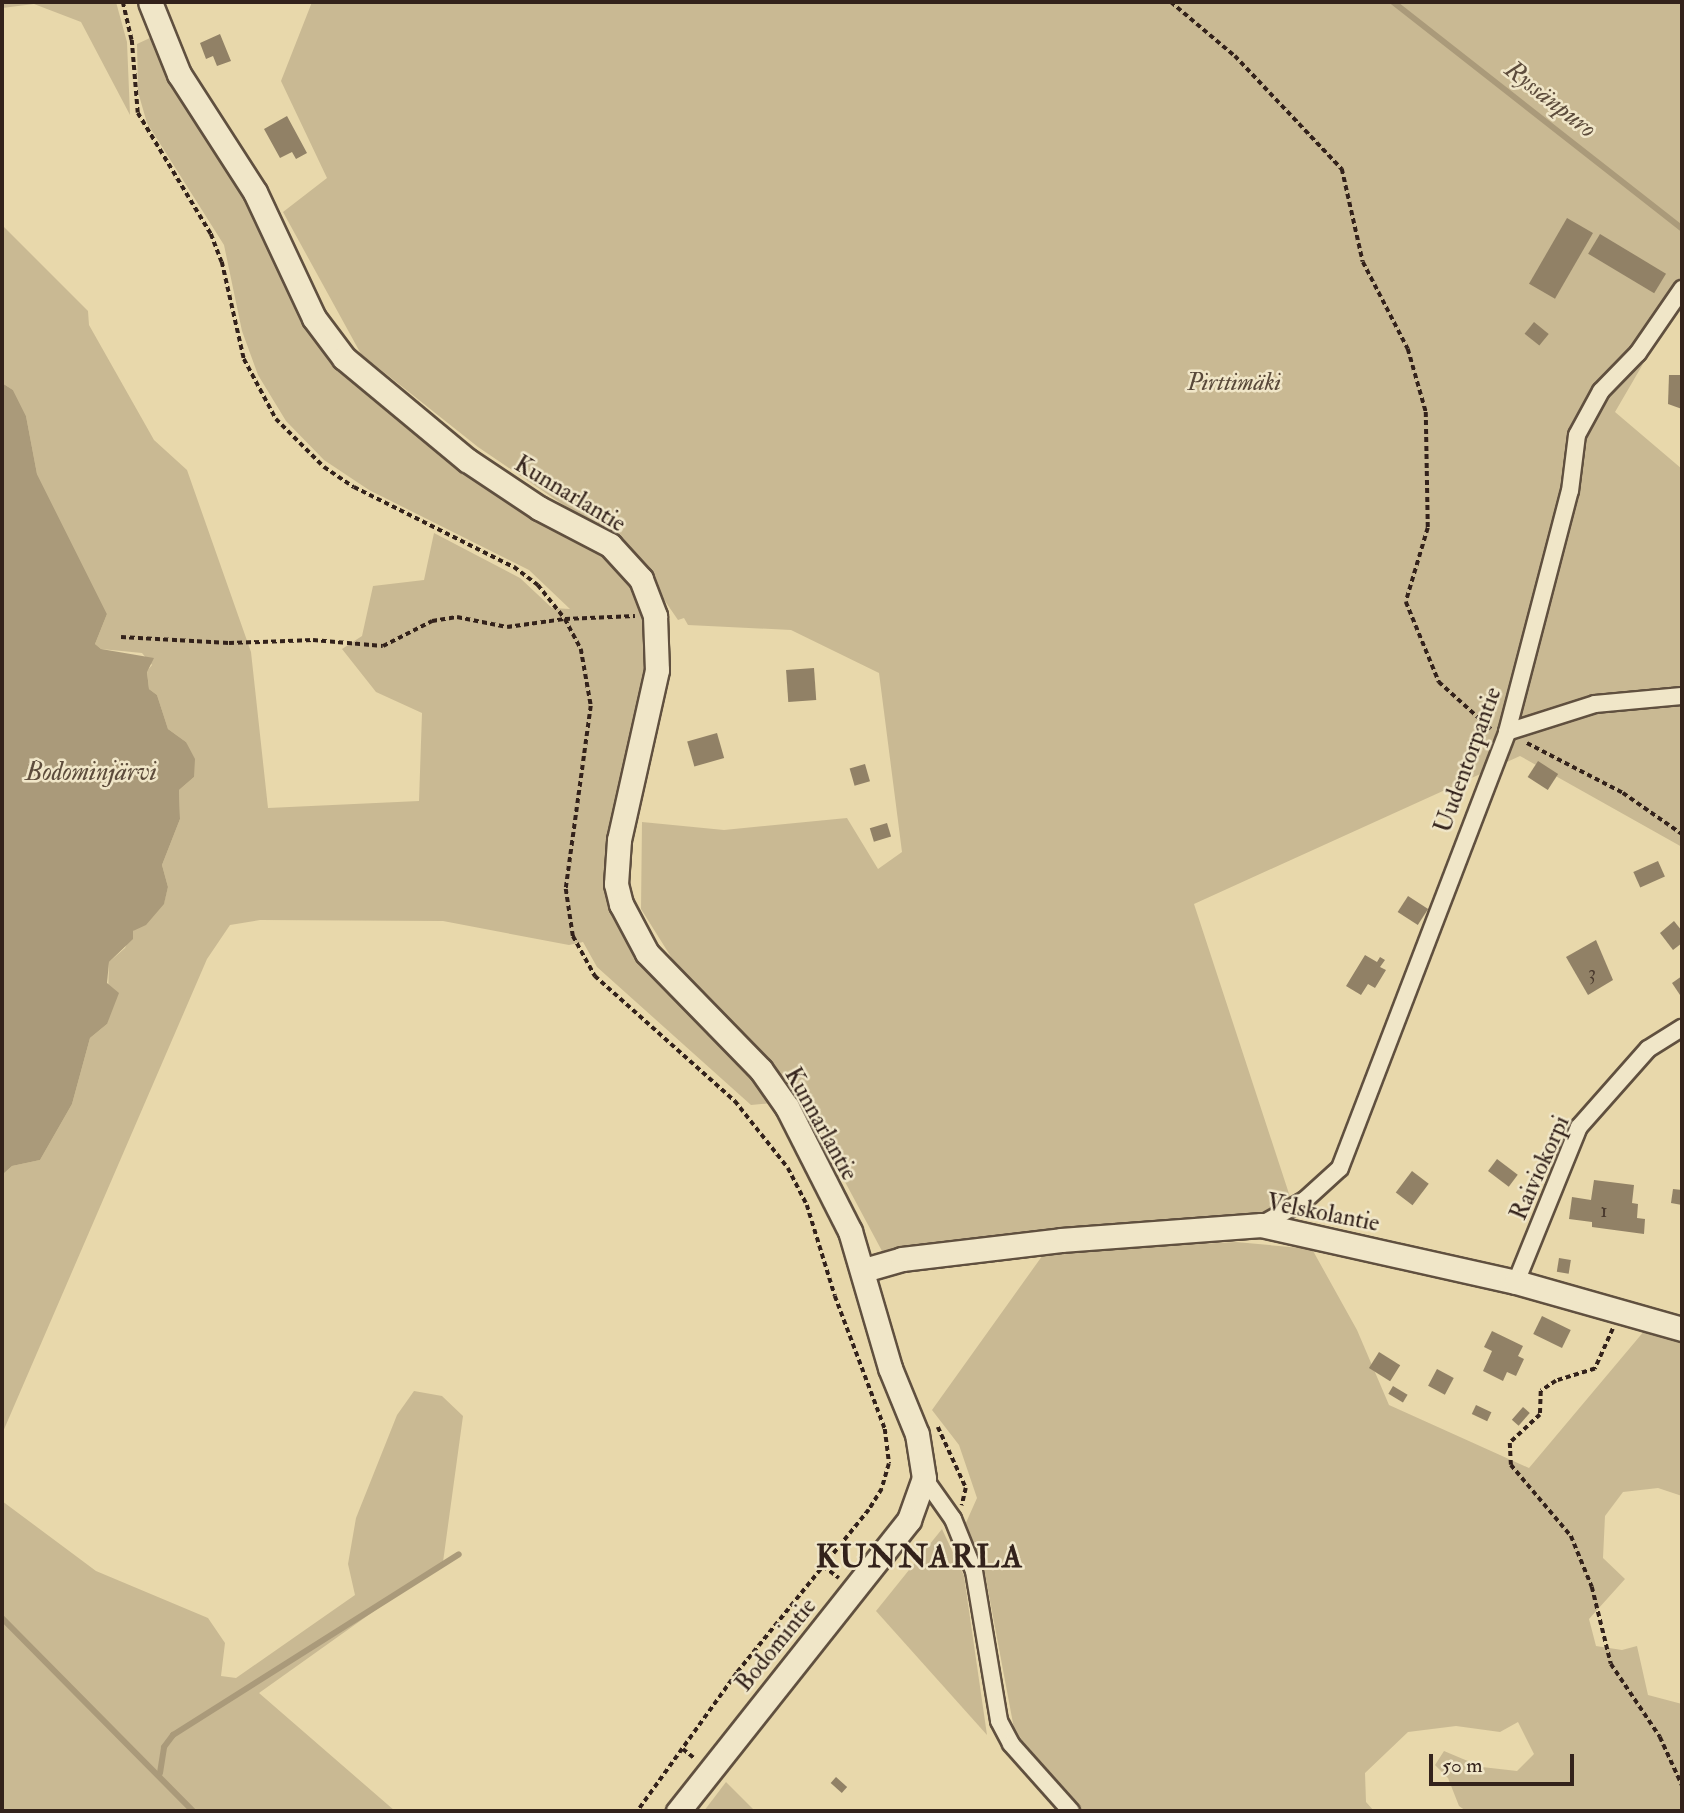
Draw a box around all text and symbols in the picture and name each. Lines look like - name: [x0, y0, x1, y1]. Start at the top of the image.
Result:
- water label: Ryssänpuro: [1498, 55, 1602, 145]
- park label: Pirttimäki: [1187, 369, 1281, 397]
- street label: Kunnarlantie: [509, 450, 631, 538]
- street label: Uudentorpantie: [1428, 683, 1508, 837]
- water label: Bodominjärvi: [25, 757, 157, 789]
- house number: 3: [1588, 960, 1596, 986]
- street label: Kunnarlantie: [778, 1063, 864, 1185]
- street label: Raiviokorpi: [1504, 1111, 1576, 1225]
- street label: Velskolantie: [1264, 1188, 1382, 1238]
- house number: 1: [1600, 1198, 1608, 1224]
- district label: KUNNARLA: [817, 1538, 1023, 1576]
- street label: Bodomintie: [730, 1592, 822, 1698]
- scale bar: [1432, 1740, 1577, 1784]
- text: 50 m: [1442, 1752, 1483, 1779]

